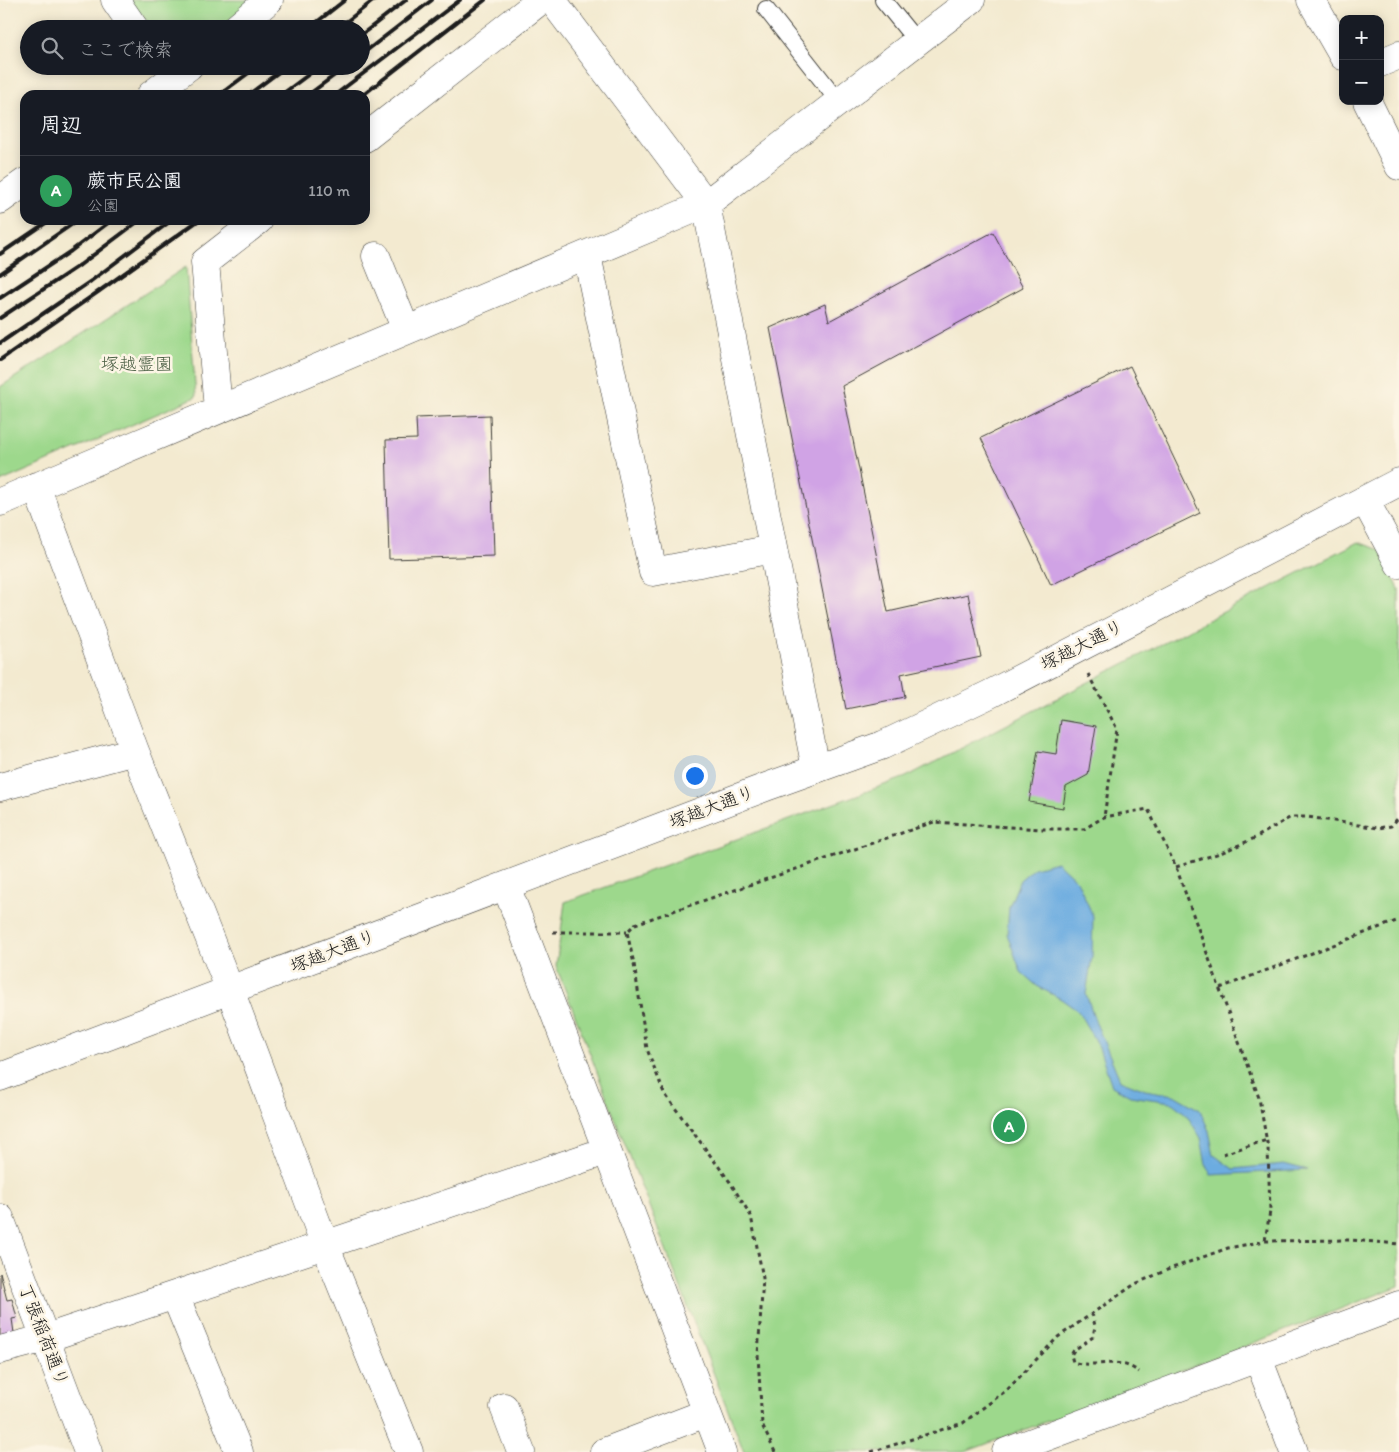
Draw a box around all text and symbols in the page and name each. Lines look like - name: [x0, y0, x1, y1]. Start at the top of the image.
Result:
- map controls: [1339, 15, 1384, 105]
- button: +: [1339, 15, 1384, 60]
- search box: [20, 20, 370, 75]
- icon: search: [38, 34, 66, 62]
- text: ここで検索: [78, 38, 173, 61]
- button: −: [1339, 60, 1384, 105]
- text: 周辺: [40, 112, 82, 137]
- text: 蕨市民公園: [87, 169, 182, 192]
- text: A: [51, 181, 61, 200]
- text: 110 m: [308, 181, 350, 200]
- text: 公園: [87, 196, 119, 215]
- park label: 塚越霊園: [101, 353, 173, 375]
- street label: 塚越大通り: [1037, 615, 1127, 675]
- your location: [682, 763, 708, 789]
- street label: 塚越大通り: [666, 781, 758, 833]
- street label: 塚越大通り: [287, 925, 379, 977]
- pin: A: [993, 1107, 1025, 1145]
- street label: 丁張稲荷通り: [14, 1281, 74, 1389]

